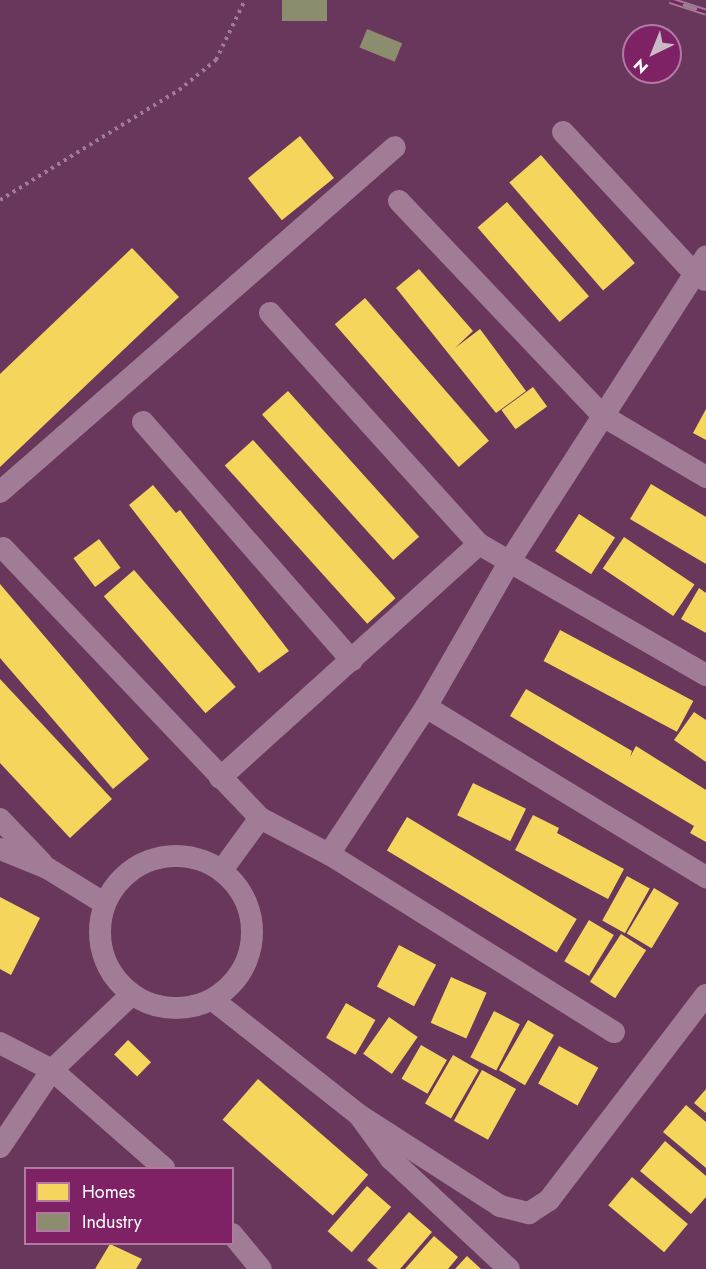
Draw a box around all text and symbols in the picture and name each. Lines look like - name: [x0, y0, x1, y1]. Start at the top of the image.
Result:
- north arrow: [622, 24, 682, 84]
- text: N: [628, 53, 653, 79]
- legend: [24, 1167, 234, 1245]
- text: Homes: [82, 1179, 135, 1205]
- text: Industry: [82, 1209, 142, 1235]

